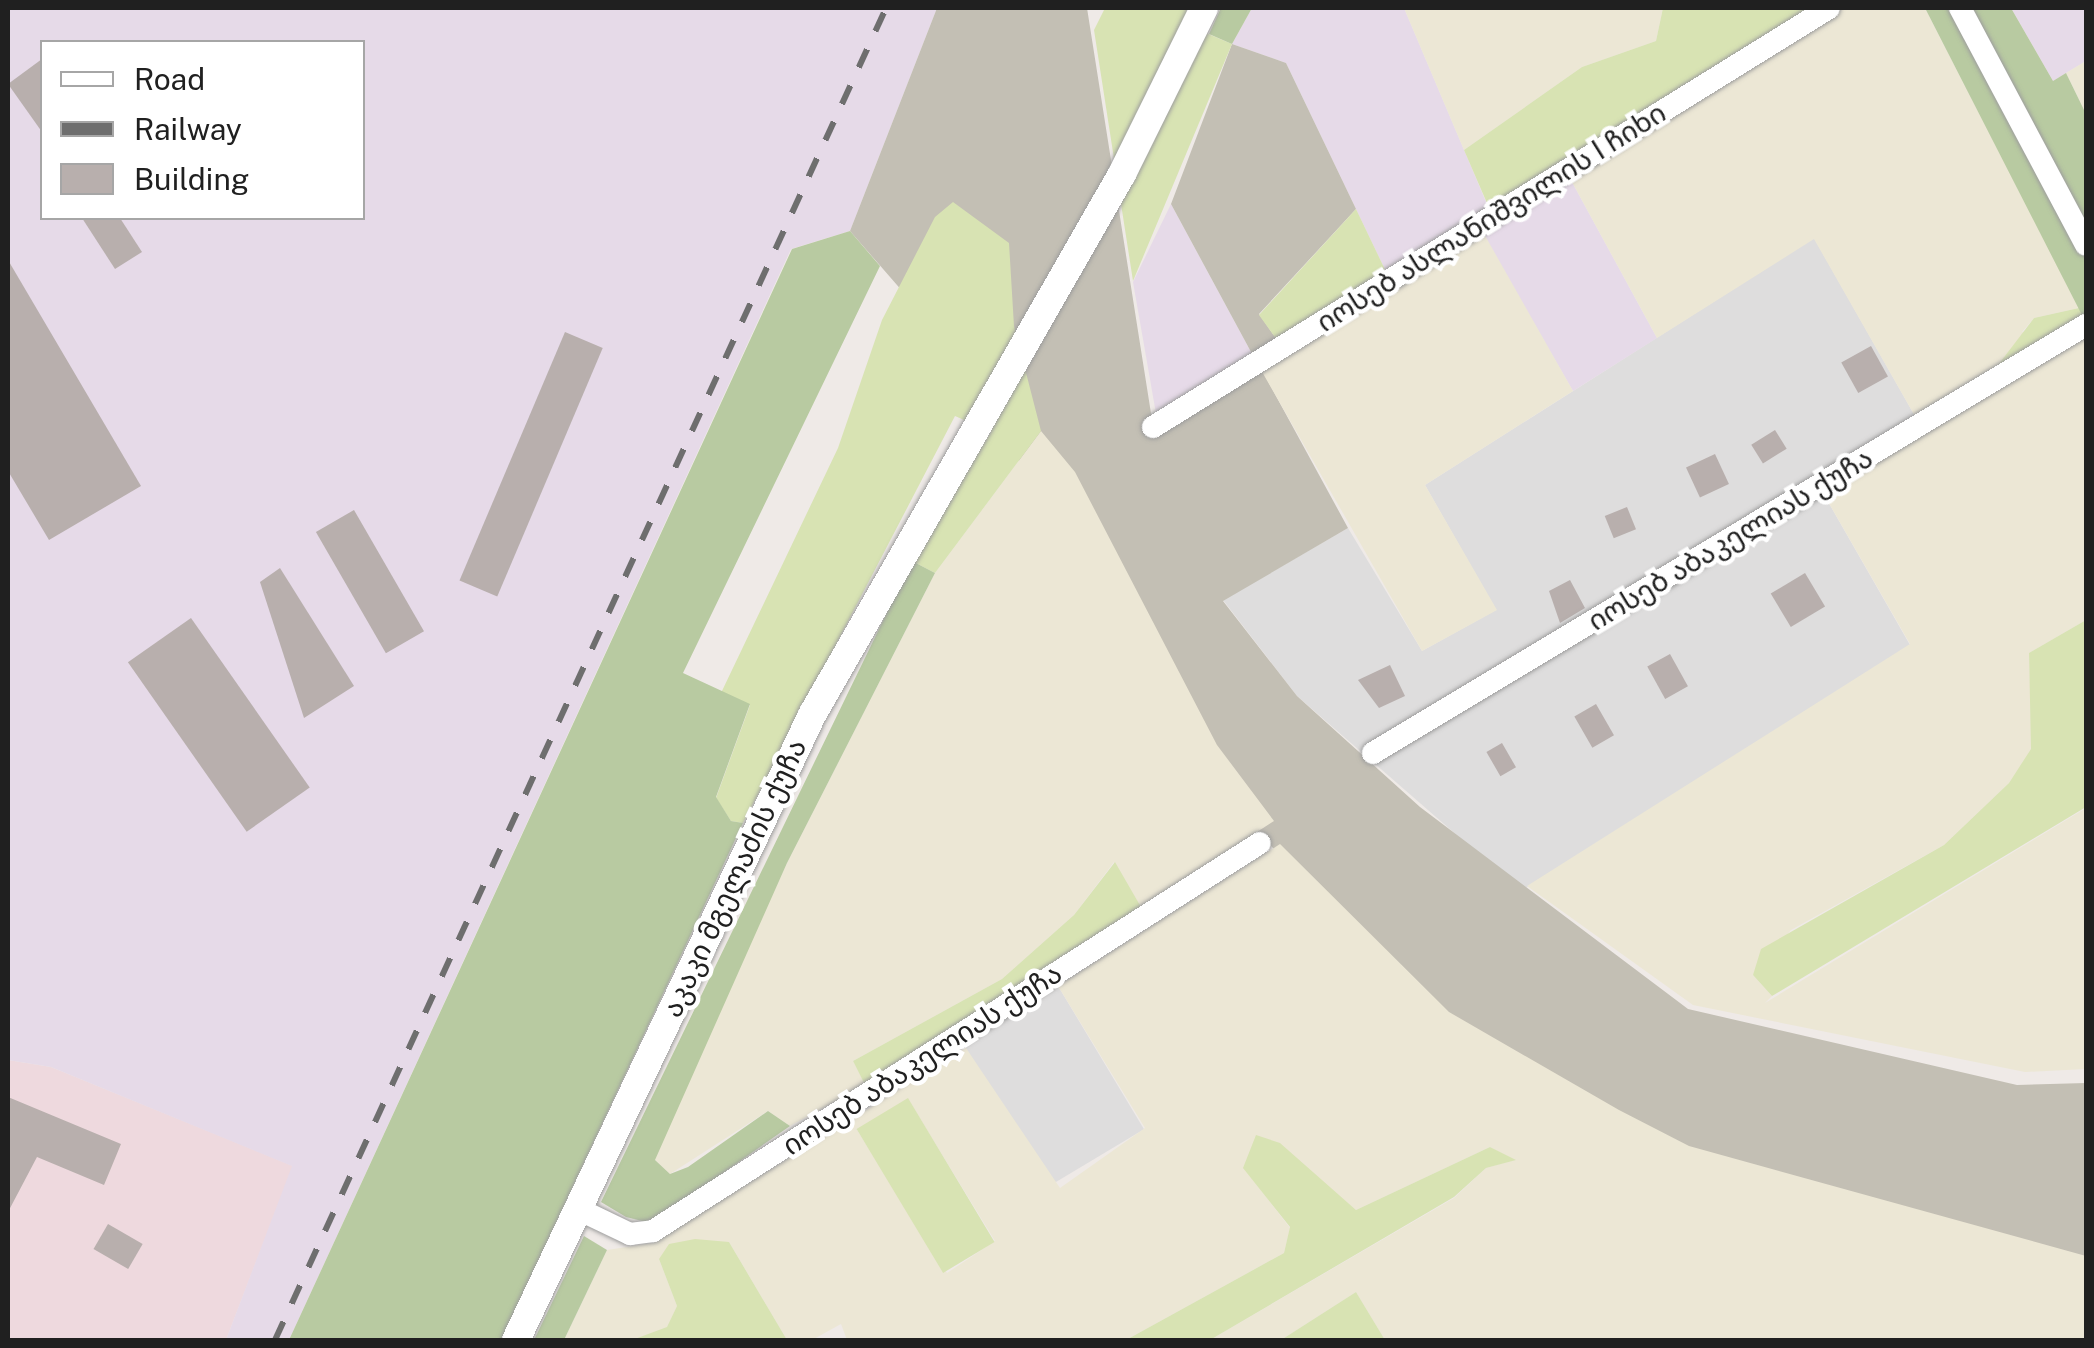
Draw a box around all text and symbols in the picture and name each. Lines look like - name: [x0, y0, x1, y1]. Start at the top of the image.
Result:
- legend: [40, 40, 365, 220]
- text: Road: [134, 61, 205, 97]
- street label: იოსებ ასლანიშვილის I ჩიხი: [1310, 95, 1672, 339]
- text: Railway: [134, 111, 242, 147]
- text: Building: [134, 161, 249, 197]
- street label: იოსებ აბაკელიას ქუჩა: [1581, 441, 1879, 637]
- street label: აკაკი მგელაძის ქუჩა: [655, 734, 813, 1022]
- street label: იოსებ აბაკელიას ქუჩა: [776, 956, 1068, 1162]

